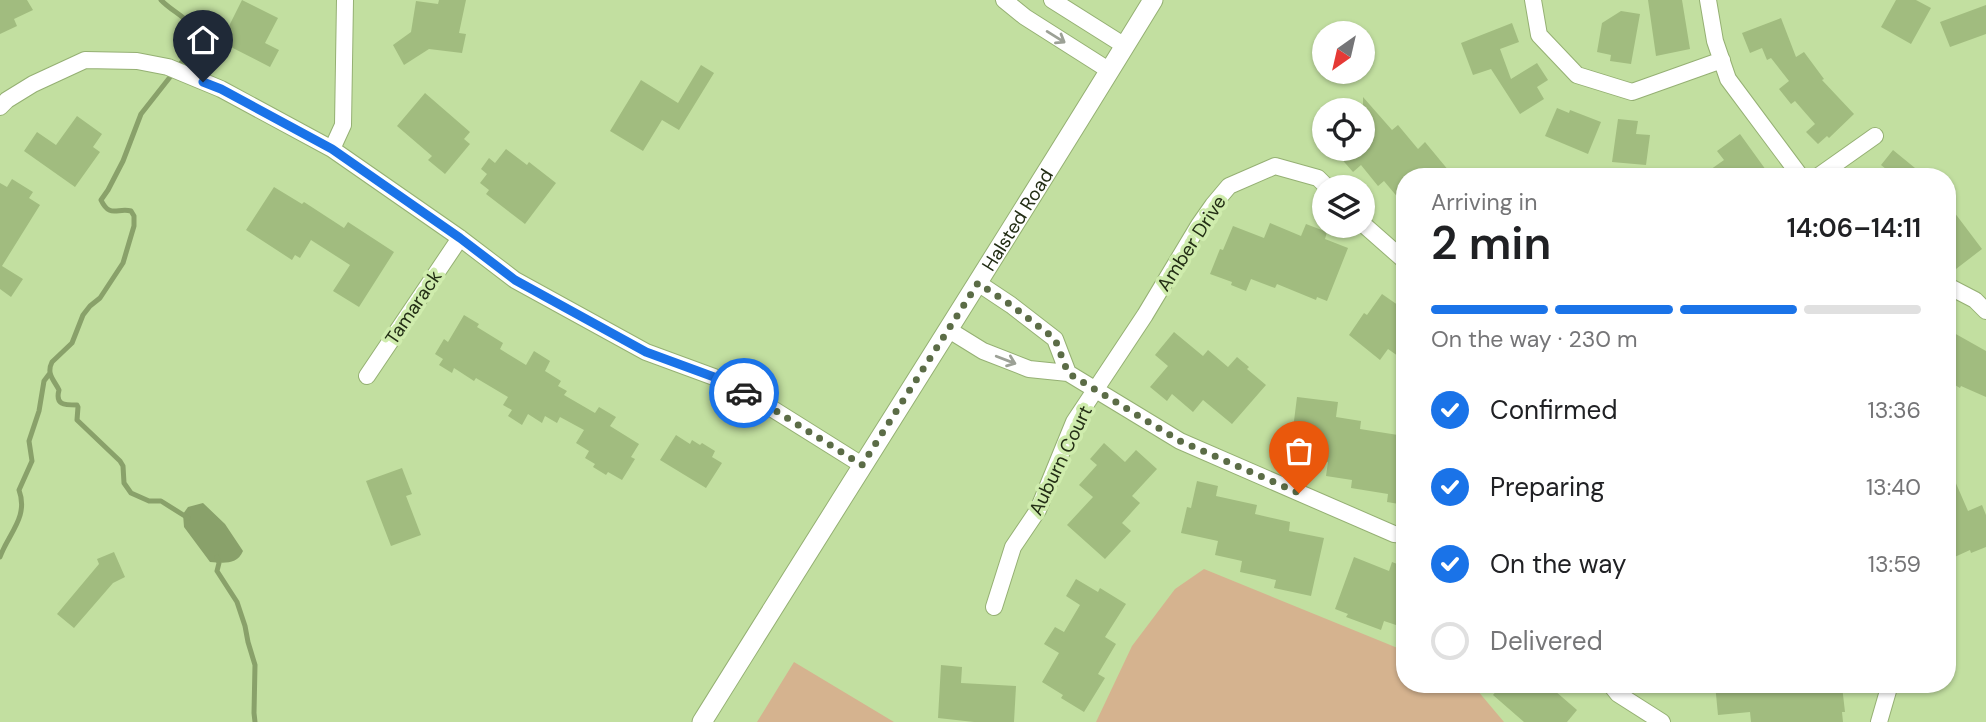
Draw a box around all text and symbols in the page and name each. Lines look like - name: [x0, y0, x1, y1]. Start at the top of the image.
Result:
- pin: [173, 10, 233, 82]
- icon: home: [184, 21, 222, 59]
- north arrow: [1312, 21, 1376, 84]
- map controls: [1312, 21, 1375, 238]
- one-way arrow: [1045, 30, 1065, 44]
- button: locate: [1312, 98, 1375, 161]
- street label: Halsted Road: [976, 164, 1059, 276]
- button: layers: [1312, 175, 1375, 238]
- text: Arriving in: [1431, 187, 1537, 217]
- street label: Amber Drive: [1151, 191, 1232, 296]
- text: 14:06–14:11: [1787, 211, 1921, 245]
- text: 2 min: [1431, 213, 1551, 273]
- street label: Tamarack: [379, 265, 448, 349]
- text: On the way · 230 m: [1431, 324, 1638, 354]
- one-way arrow: [994, 354, 1016, 367]
- courier: [709, 358, 779, 428]
- icon: car: [725, 374, 763, 412]
- icon: check: [1431, 391, 1469, 429]
- text: Confirmed: [1490, 393, 1617, 427]
- text: 13:36: [1868, 395, 1921, 425]
- street label: Auburn Court: [1023, 401, 1098, 519]
- pin: [1269, 421, 1329, 493]
- icon: bag: [1280, 432, 1318, 470]
- icon: check: [1431, 468, 1469, 506]
- text: Preparing: [1490, 470, 1605, 504]
- text: 13:40: [1866, 472, 1921, 502]
- icon: check: [1431, 545, 1469, 583]
- text: On the way: [1490, 547, 1626, 581]
- text: 13:59: [1868, 549, 1921, 579]
- text: Delivered: [1490, 624, 1603, 658]

